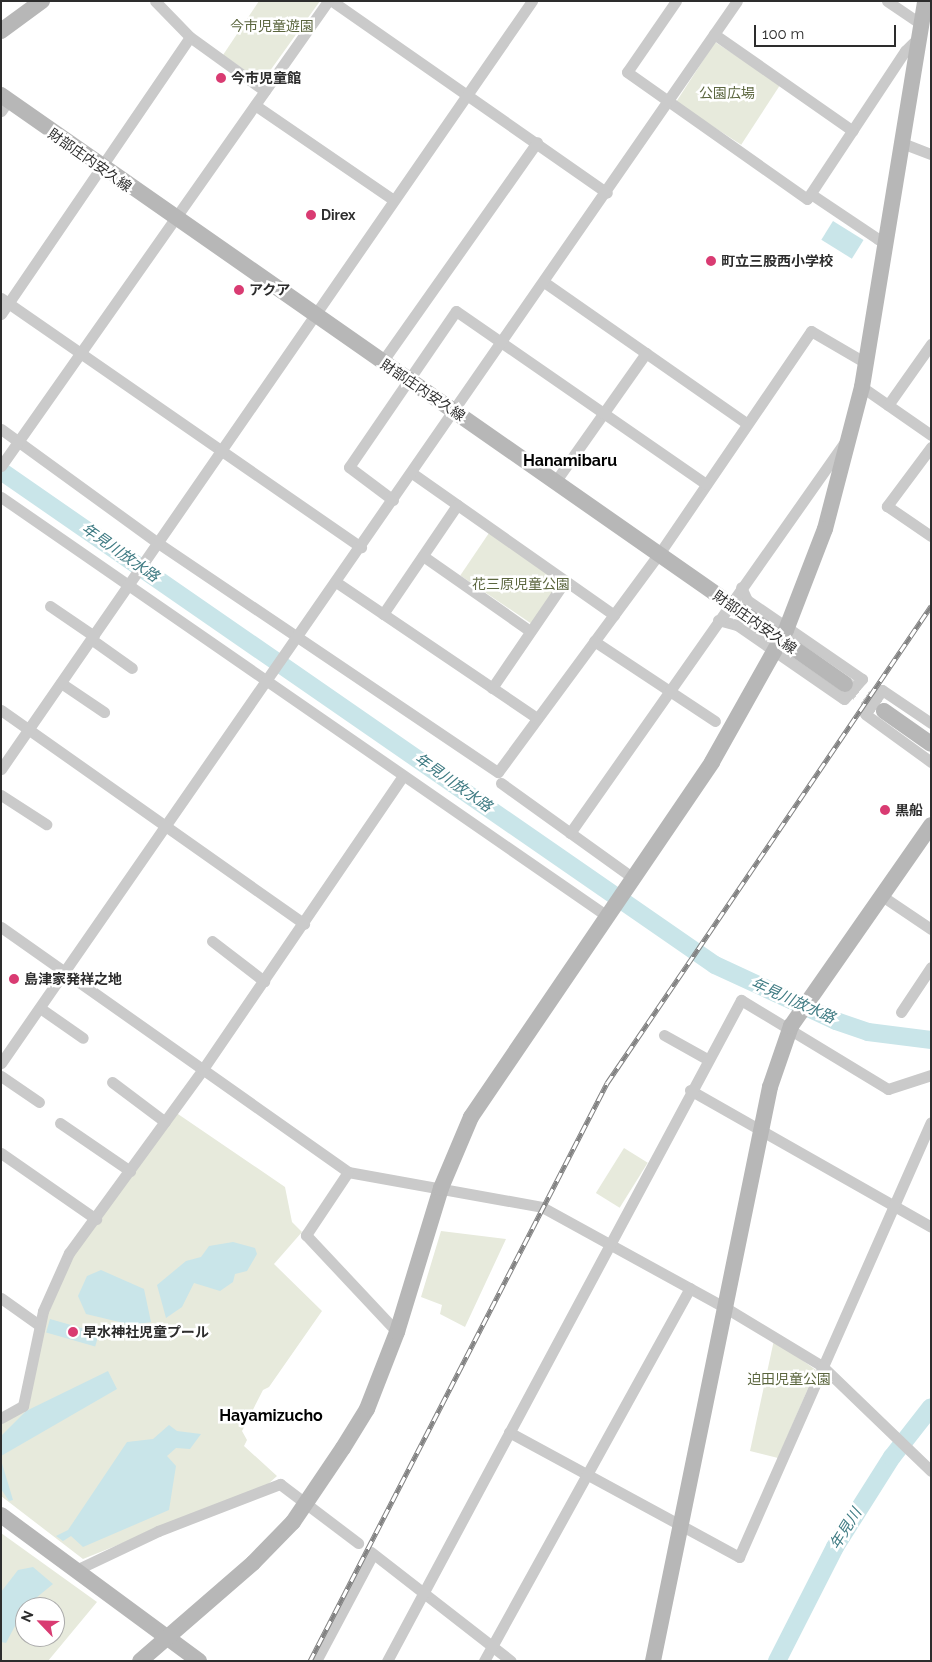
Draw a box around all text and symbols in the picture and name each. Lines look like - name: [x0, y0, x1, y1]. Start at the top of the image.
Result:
- scale bar: [757, 15, 900, 47]
- park label: 今市児童遊園: [230, 18, 314, 34]
- text: 100 m: [762, 25, 804, 43]
- place label: 今市児童館: [231, 70, 301, 86]
- marker: 今市児童館: [215, 72, 227, 84]
- park label: 公園広場: [699, 85, 755, 101]
- street label: 財部庄内安久線: [45, 125, 135, 195]
- place label: Direx: [321, 207, 355, 223]
- marker: Direx: [305, 209, 317, 221]
- place label: 町立三股西小学校: [721, 253, 833, 269]
- marker: 町立三股西小学校: [705, 255, 717, 267]
- place label: アクア: [249, 282, 291, 298]
- marker: アクア: [233, 284, 245, 296]
- street label: 財部庄内安久線: [378, 356, 468, 424]
- district label: Hanamibaru: [523, 451, 617, 471]
- water label: 年見川放水路: [78, 520, 162, 586]
- park label: 花三原児童公園: [472, 576, 570, 592]
- street label: 財部庄内安久線: [710, 587, 800, 657]
- water label: 年見川放水路: [411, 750, 495, 816]
- place label: 黒船: [895, 802, 923, 818]
- marker: 黒船: [879, 804, 891, 816]
- place label: 島津家発祥之地: [24, 971, 122, 987]
- marker: 島津家発祥之地: [8, 973, 20, 985]
- water label: 年見川放水路: [748, 974, 838, 1028]
- place label: 早水神社児童プール: [83, 1324, 209, 1340]
- marker: 早水神社児童プール: [67, 1326, 79, 1338]
- park label: 迫田児童公園: [747, 1371, 831, 1387]
- district label: Hayamizucho: [219, 1406, 323, 1426]
- water label: 年見川: [826, 1505, 866, 1553]
- north arrow: [15, 1597, 65, 1647]
- text: N: [18, 1608, 37, 1624]

